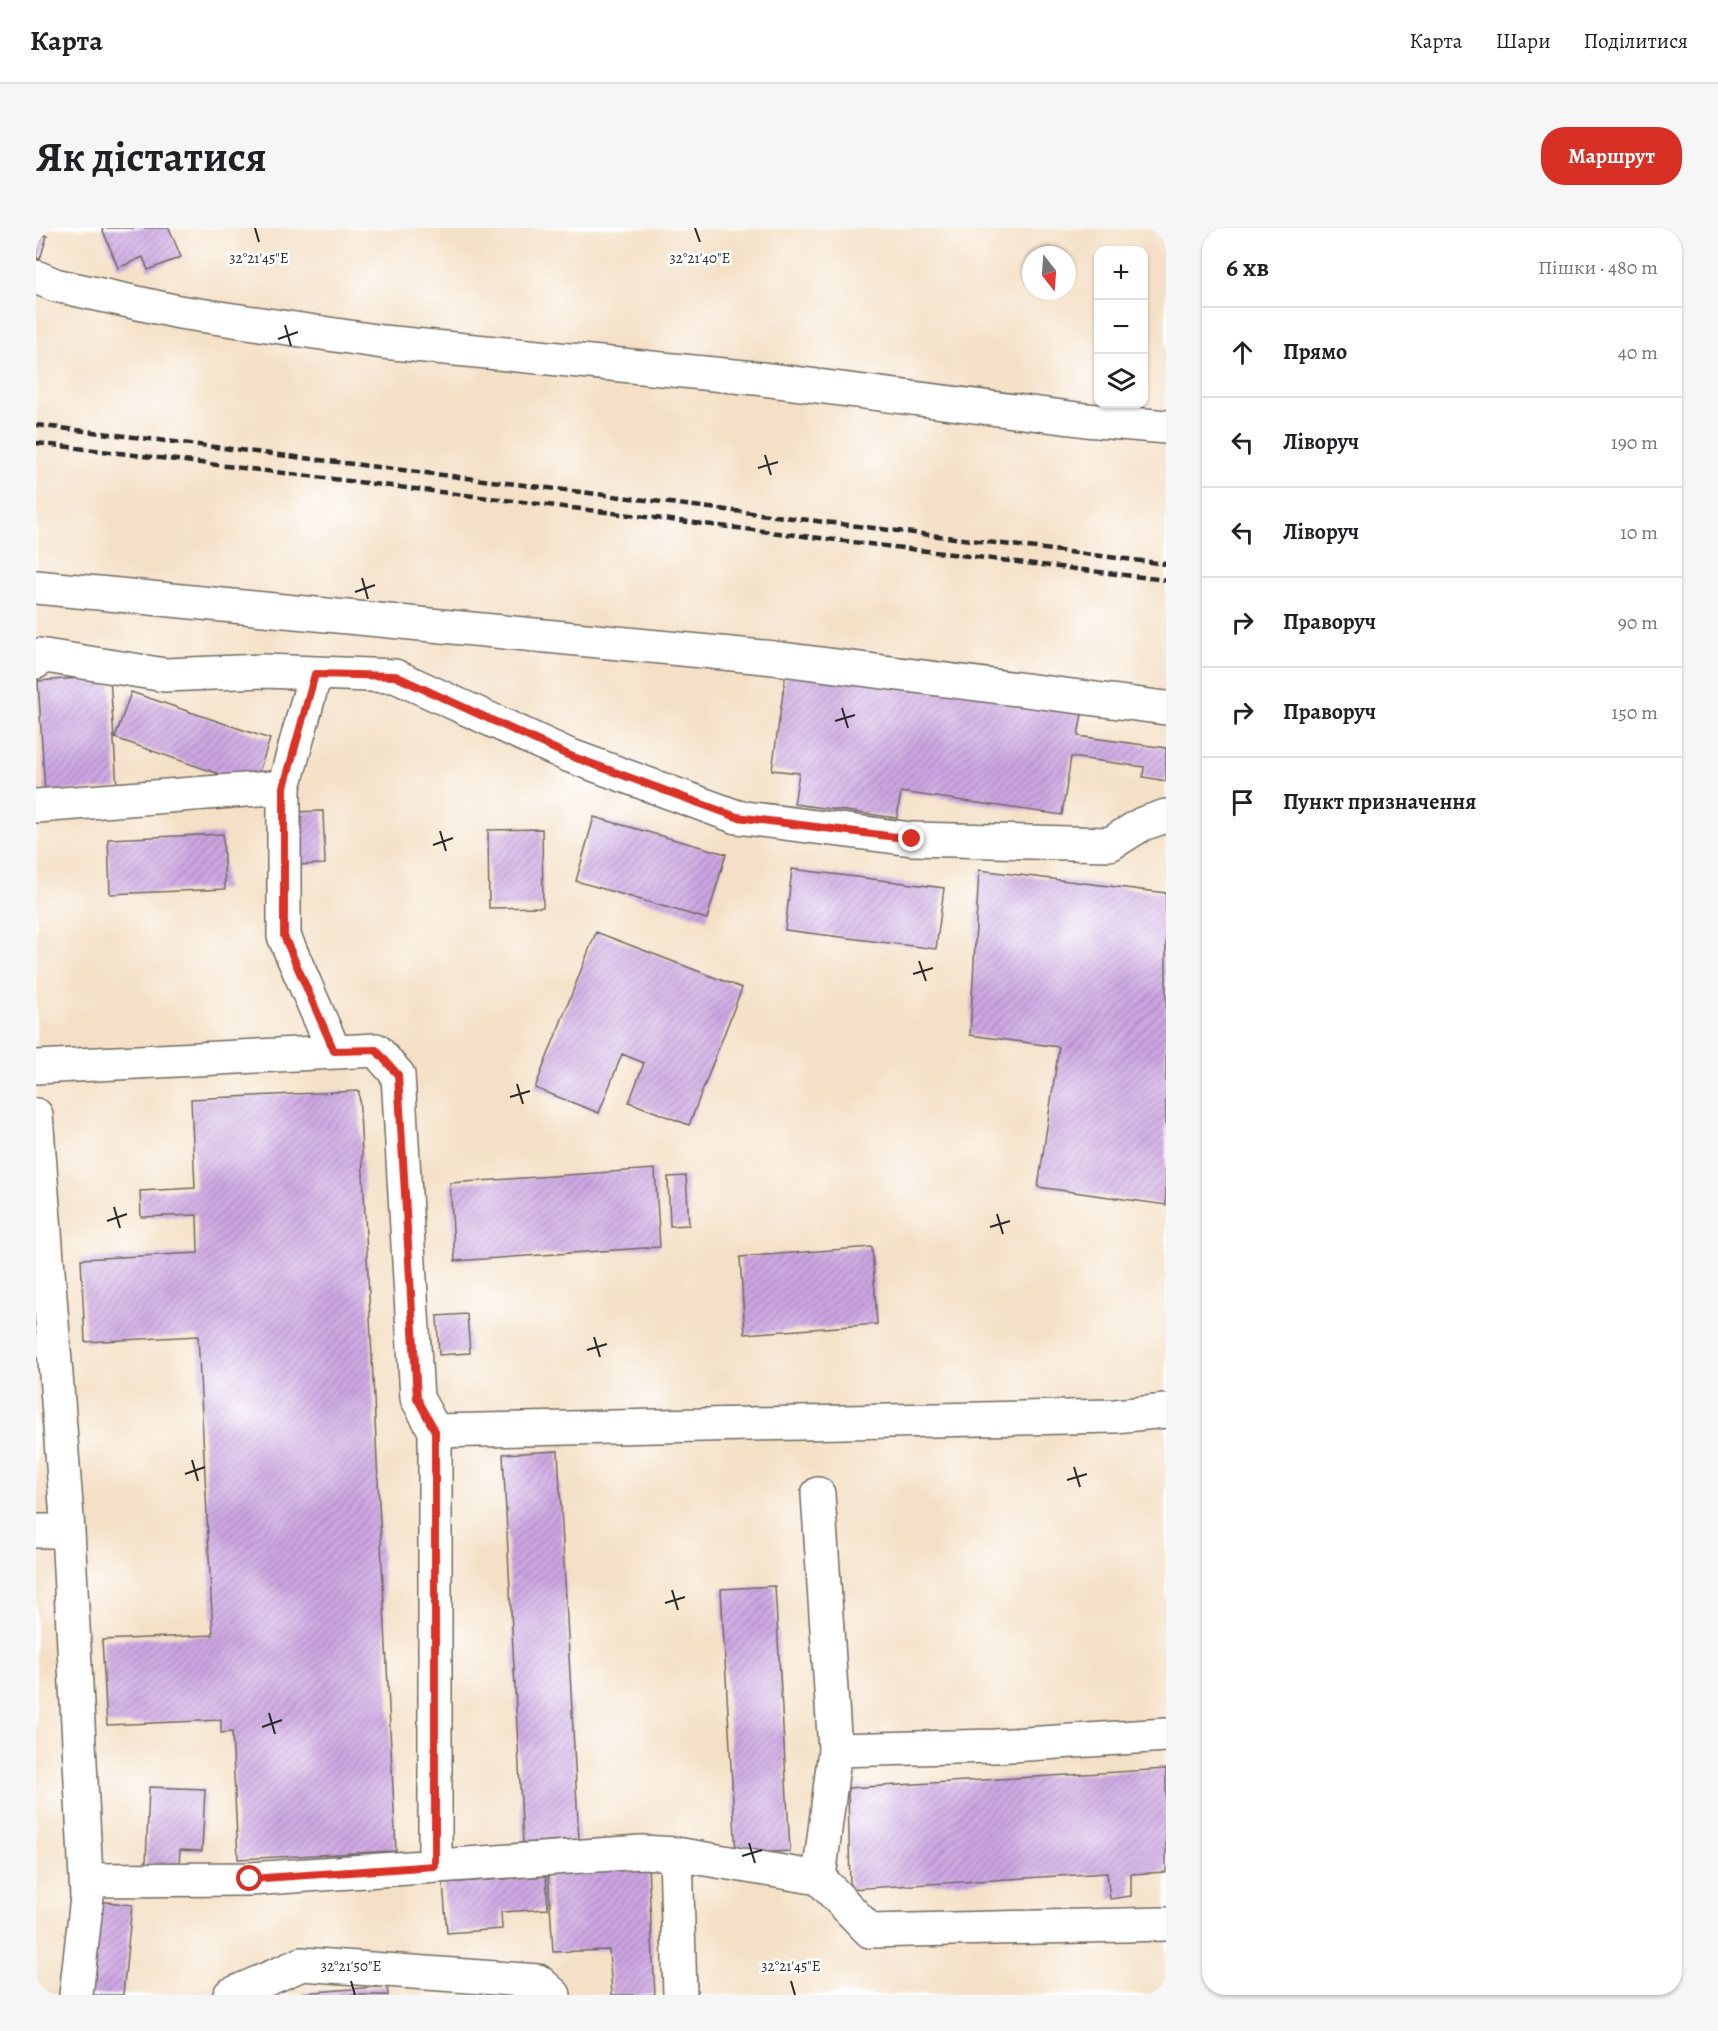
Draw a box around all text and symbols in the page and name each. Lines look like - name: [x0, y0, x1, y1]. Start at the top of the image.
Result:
- text: Карта: [30, 22, 103, 60]
- text: Карта: [1410, 27, 1462, 55]
- text: Шари: [1495, 27, 1550, 55]
- text: Поділитися: [1583, 27, 1688, 55]
- button: Маршрут: [1541, 127, 1682, 185]
- text: Як дістатися: [36, 128, 267, 185]
- north arrow: [1022, 246, 1076, 300]
- map controls: [1094, 246, 1148, 408]
- button: +: [1094, 246, 1148, 300]
- text: 32°21'45"E: [229, 248, 289, 268]
- text: 32°21'40"E: [670, 248, 730, 268]
- text: 6 хв: [1226, 250, 1269, 285]
- text: Пішки · 480 m: [1538, 254, 1658, 281]
- button: −: [1094, 300, 1148, 354]
- icon: ahead: [1226, 336, 1259, 369]
- text: Прямо: [1283, 337, 1347, 367]
- text: 40 m: [1618, 339, 1658, 366]
- button: layers: [1094, 354, 1148, 408]
- icon: left: [1226, 426, 1259, 459]
- text: Ліворуч: [1283, 427, 1359, 457]
- text: 190 m: [1611, 429, 1658, 456]
- icon: left: [1226, 516, 1259, 549]
- text: Ліворуч: [1283, 517, 1359, 547]
- text: 10 m: [1620, 519, 1658, 546]
- icon: right: [1226, 606, 1259, 639]
- text: Праворуч: [1283, 607, 1376, 637]
- text: 90 m: [1618, 609, 1658, 636]
- icon: right: [1226, 696, 1259, 729]
- text: Праворуч: [1283, 697, 1376, 727]
- text: 150 m: [1611, 699, 1658, 726]
- icon: arrive: [1226, 786, 1259, 819]
- text: Пункт призначення: [1283, 787, 1476, 817]
- route end: [898, 825, 924, 851]
- route start: [236, 1865, 262, 1891]
- text: 32°21'50"E: [321, 1956, 381, 1976]
- text: 32°21'45"E: [761, 1956, 821, 1976]

